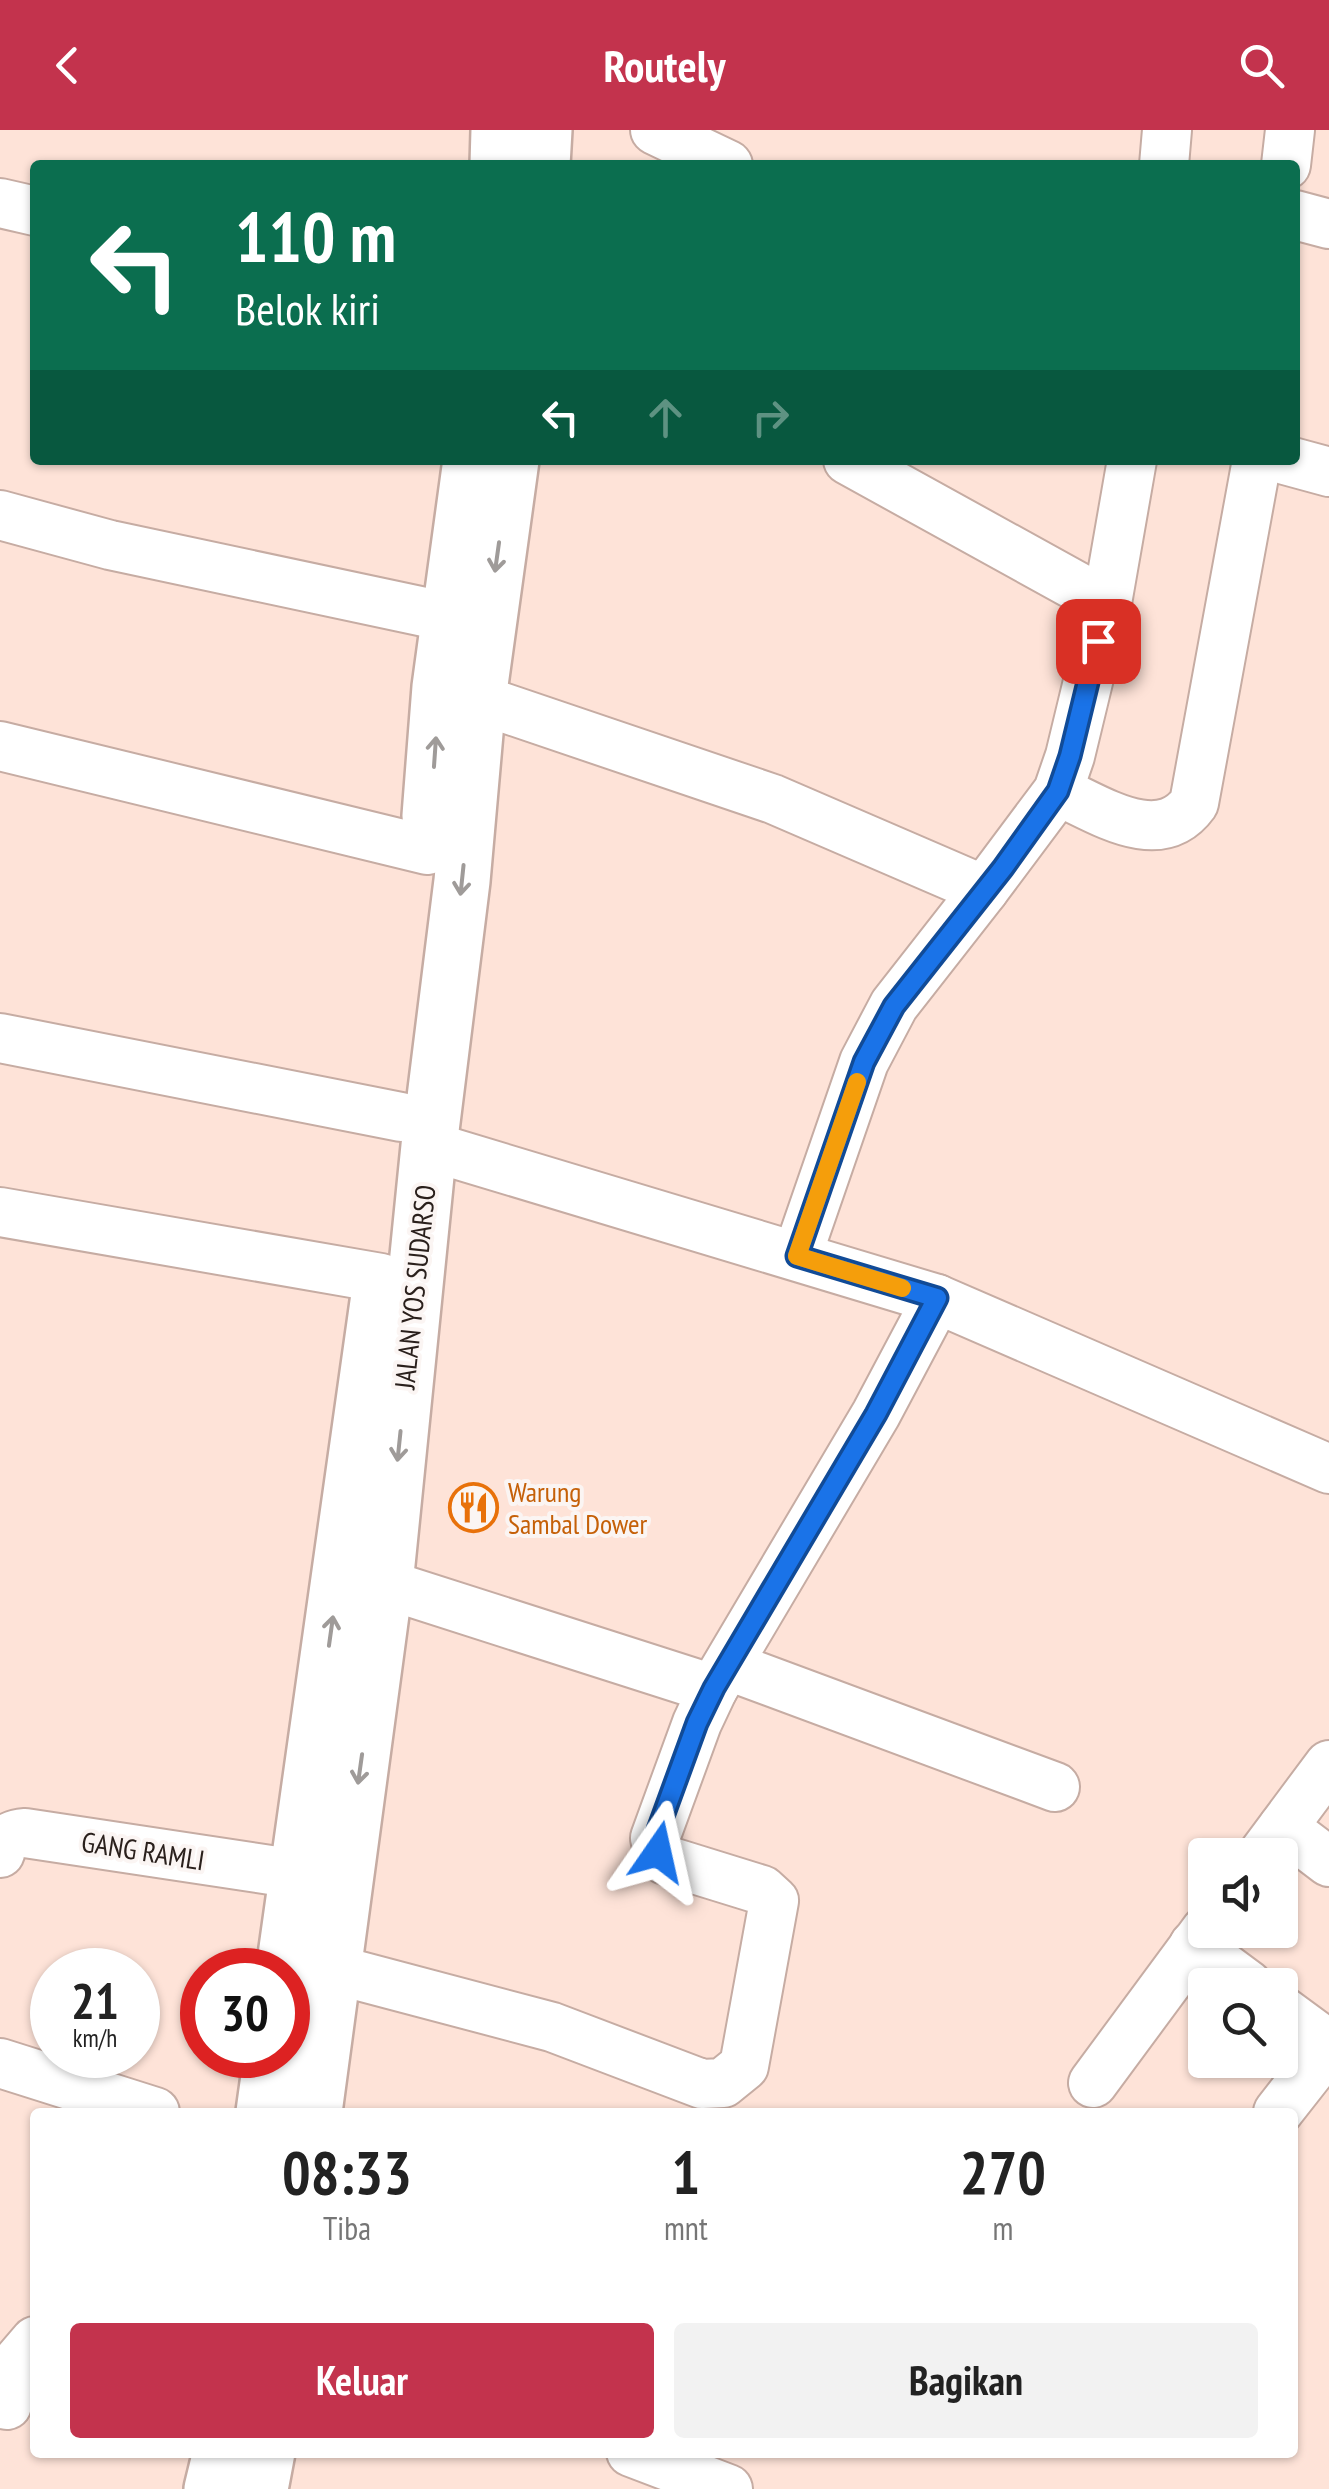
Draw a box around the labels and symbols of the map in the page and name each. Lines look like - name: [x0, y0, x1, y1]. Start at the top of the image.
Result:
- one-way arrow: [488, 540, 506, 572]
- pin: [1056, 599, 1141, 684]
- one-way arrow: [425, 737, 444, 769]
- one-way arrow: [452, 863, 471, 895]
- street label: JALAN YOS SUDARSO: [385, 1183, 444, 1392]
- one-way arrow: [389, 1429, 408, 1462]
- place label: Warung Sambal Dower: [508, 1473, 648, 1542]
- restaurant icon: Warung Sambal Dower: [447, 1482, 499, 1534]
- one-way arrow: [323, 1615, 341, 1647]
- one-way arrow: [351, 1752, 369, 1784]
- position arrow: [606, 1800, 710, 1904]
- street label: GANG RAMLI: [79, 1823, 207, 1878]
- speed limit sign: 30: [180, 1948, 310, 2078]

